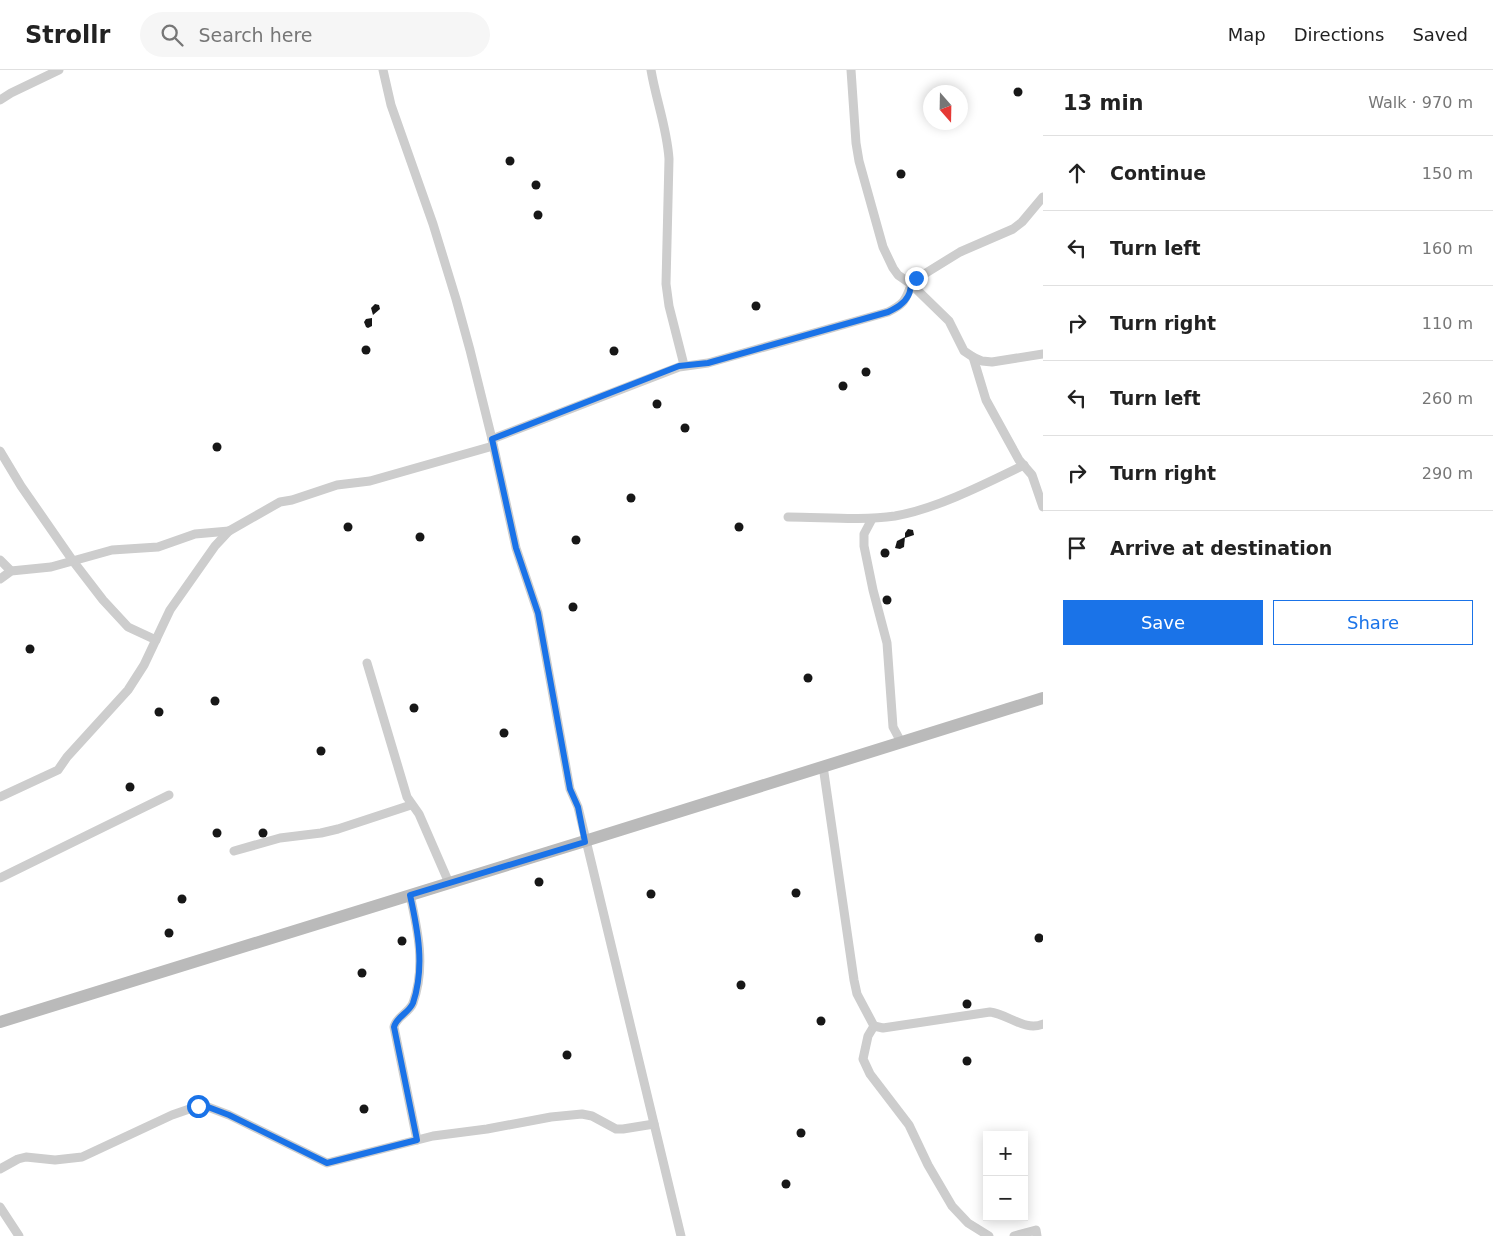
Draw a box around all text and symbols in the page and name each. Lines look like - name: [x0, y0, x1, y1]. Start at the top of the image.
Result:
- search box: [140, 12, 490, 57]
- text: Strollr: [25, 21, 110, 49]
- icon: search: [158, 21, 186, 49]
- text: Search here: [198, 24, 313, 46]
- text: Map: [1228, 24, 1266, 45]
- text: Directions: [1294, 24, 1384, 45]
- text: Saved: [1412, 24, 1468, 45]
- north arrow: [923, 85, 968, 130]
- text: 13 min: [1063, 91, 1144, 115]
- text: Walk · 970 m: [1368, 93, 1473, 112]
- icon: ahead: [1063, 159, 1091, 187]
- text: Continue: [1110, 162, 1206, 184]
- text: 150 m: [1422, 164, 1473, 183]
- icon: left: [1063, 234, 1091, 262]
- text: Turn left: [1110, 237, 1201, 259]
- text: 160 m: [1422, 239, 1473, 258]
- route end: [905, 267, 928, 290]
- icon: right: [1063, 309, 1091, 337]
- text: Turn right: [1110, 312, 1216, 334]
- text: 110 m: [1422, 314, 1473, 333]
- icon: left: [1063, 384, 1091, 412]
- text: Turn left: [1110, 387, 1201, 409]
- text: 260 m: [1422, 389, 1473, 408]
- icon: right: [1063, 459, 1091, 487]
- text: Turn right: [1110, 462, 1216, 484]
- text: 290 m: [1422, 464, 1473, 483]
- icon: arrive: [1063, 534, 1091, 562]
- text: Arrive at destination: [1110, 537, 1332, 559]
- button: Save: [1063, 600, 1263, 645]
- button: Share: [1273, 600, 1473, 645]
- route start: [187, 1095, 210, 1118]
- map controls: [983, 1131, 1028, 1221]
- button: +: [983, 1131, 1028, 1176]
- button: −: [983, 1176, 1028, 1221]

